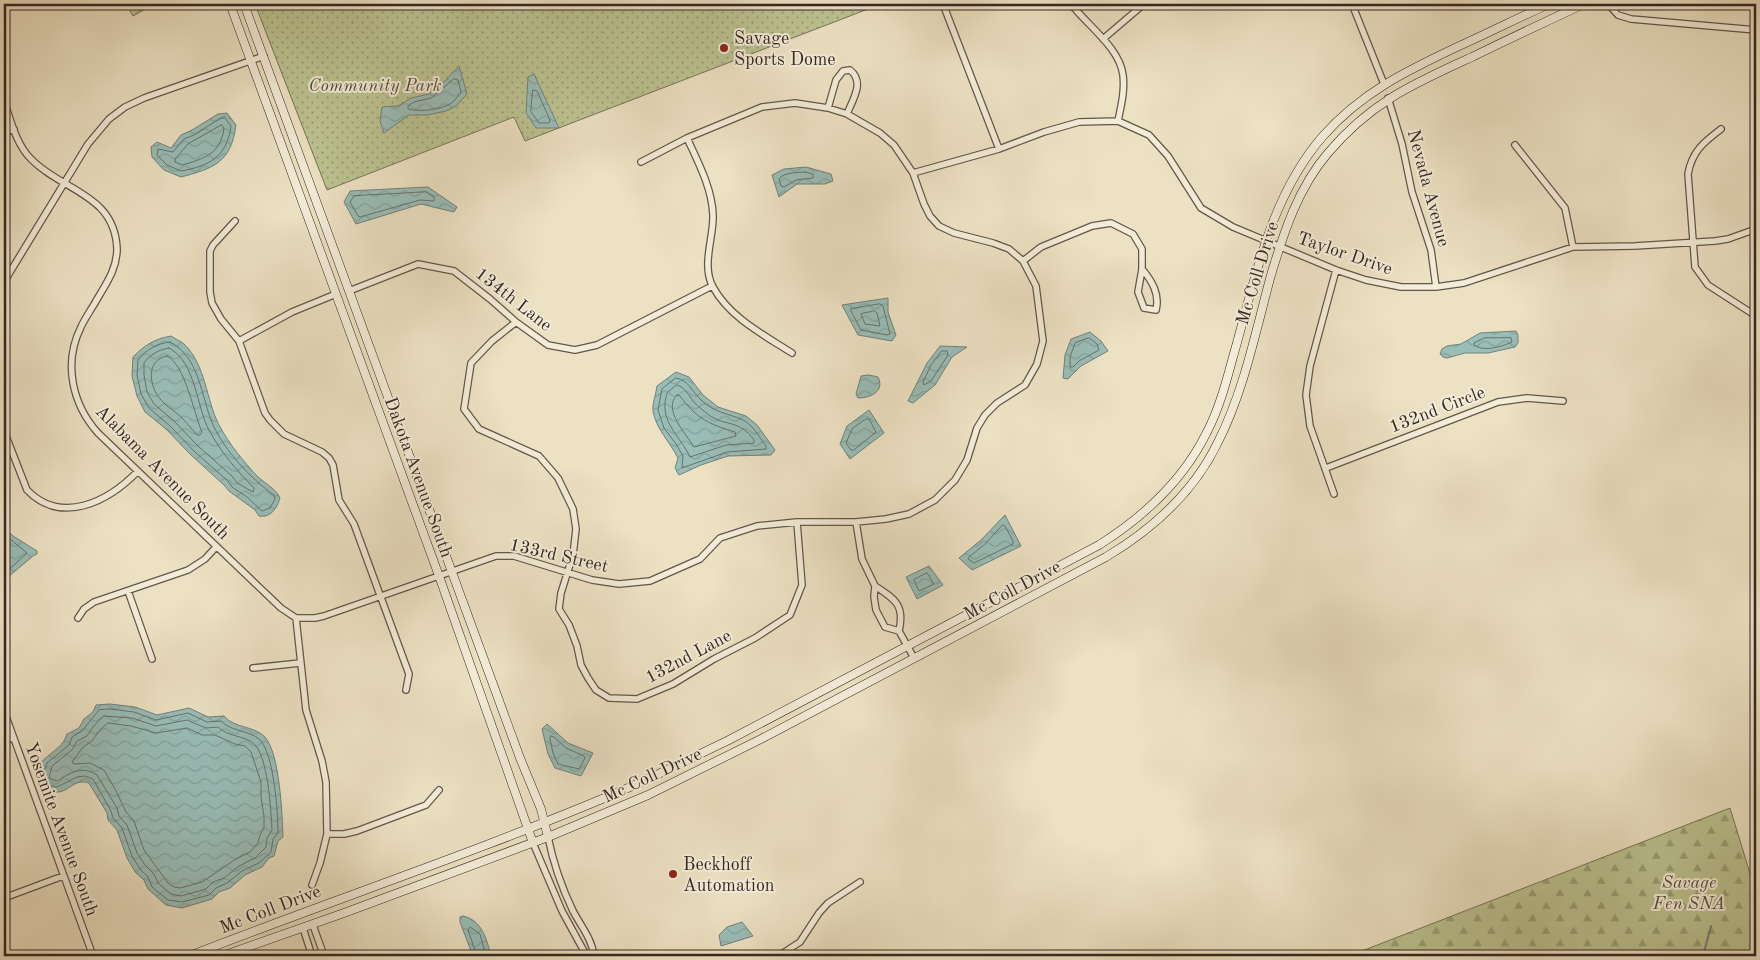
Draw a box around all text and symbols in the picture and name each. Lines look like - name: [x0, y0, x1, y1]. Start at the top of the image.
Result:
- place label: Savage Sports Dome: [734, 30, 835, 69]
- marker: Savage Sports Dome: [718, 42, 730, 54]
- park label: Community Park: [308, 77, 442, 95]
- street label: Nevada Avenue: [1404, 128, 1452, 249]
- street label: Mc Coll Drive: [1234, 220, 1282, 327]
- street label: Taylor Drive: [1295, 229, 1395, 279]
- street label: 134th Lane: [472, 265, 555, 335]
- street label: 132nd Circle: [1387, 383, 1488, 436]
- street label: Dakota Avenue South: [381, 395, 456, 560]
- street label: Alabama Avenue South: [92, 402, 233, 544]
- street label: 133rd Street: [508, 536, 610, 576]
- street label: Mc Coll Drive: [961, 558, 1064, 624]
- street label: 132nd Lane: [643, 627, 734, 687]
- street label: Yosemite Avenue South: [21, 740, 101, 919]
- street label: Mc Coll Drive: [600, 745, 705, 807]
- place label: Beckhoff Automation: [683, 856, 775, 895]
- marker: Beckhoff Automation: [667, 868, 679, 880]
- park label: Savage Fen SNA: [1652, 874, 1725, 913]
- street label: Mc Coll Drive: [217, 882, 324, 938]

